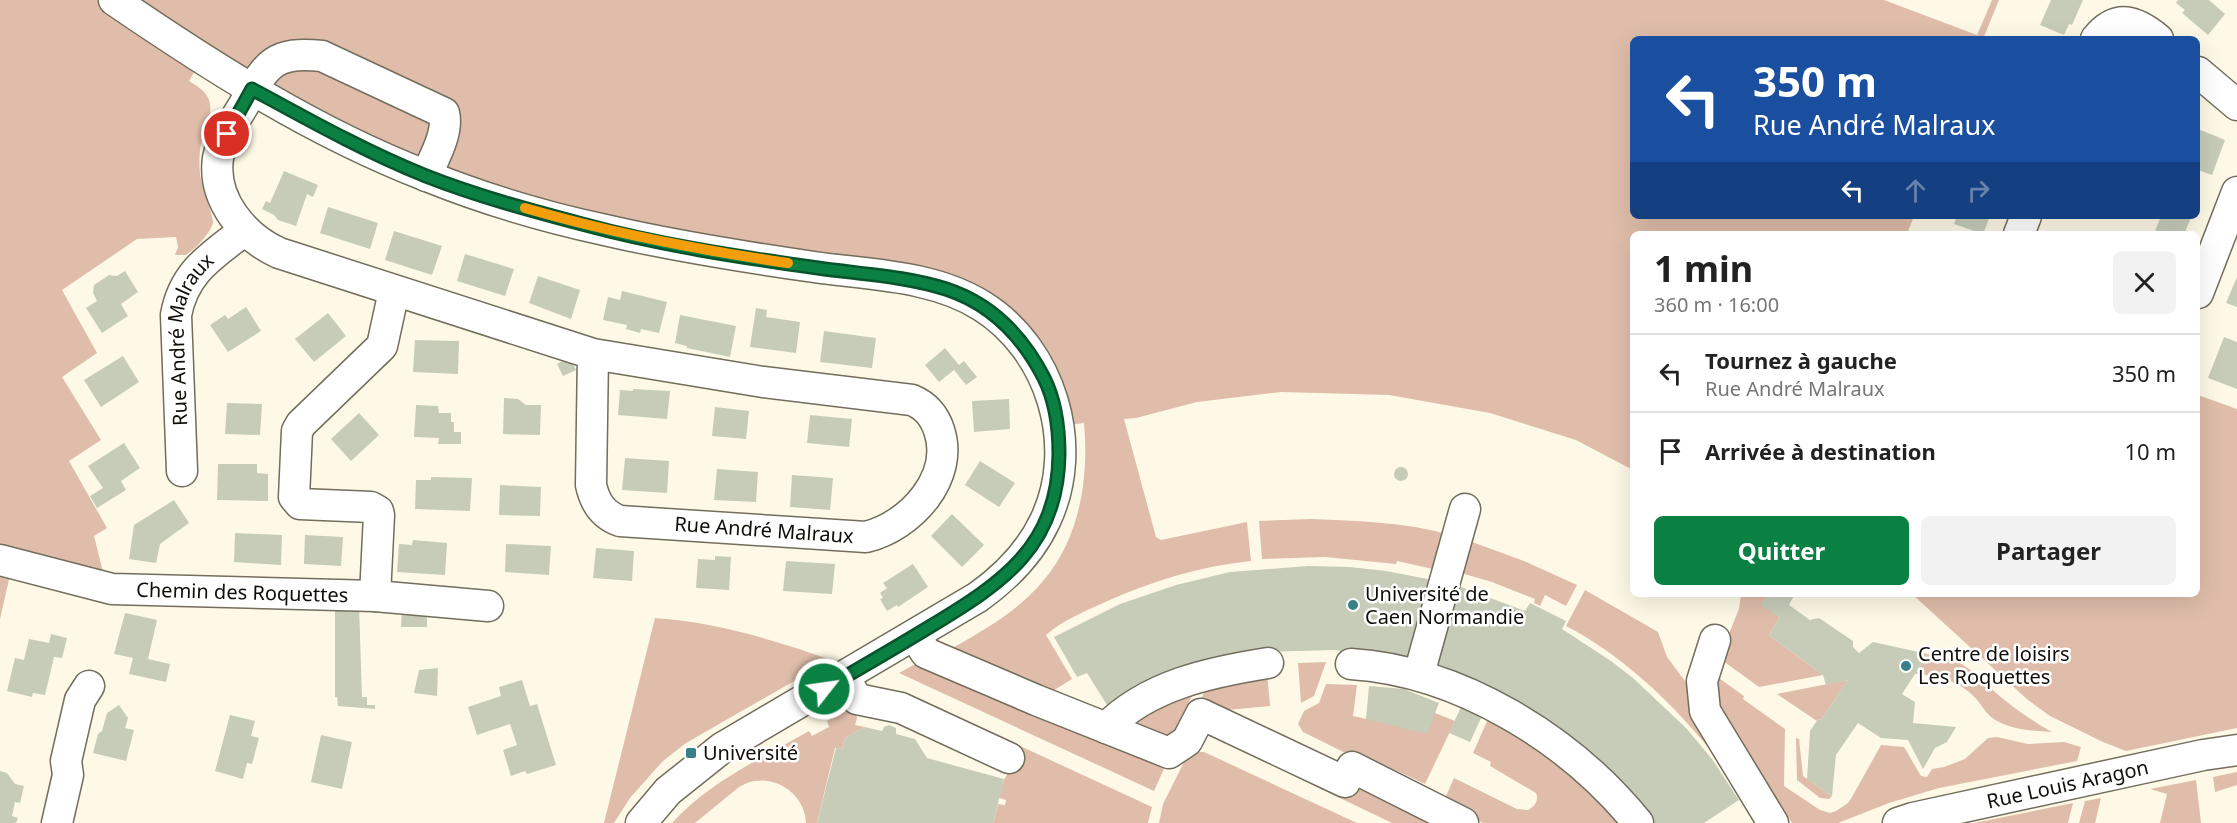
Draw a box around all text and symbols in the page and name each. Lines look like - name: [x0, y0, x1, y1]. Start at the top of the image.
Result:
- text: 350 m: [1753, 52, 1877, 109]
- icon: left: [1654, 60, 1732, 138]
- text: Rue André Malraux: [1753, 106, 1995, 143]
- pin: [201, 108, 252, 159]
- icon: arrive: [210, 117, 243, 150]
- icon: left: [1836, 174, 1869, 207]
- icon: ahead: [1899, 174, 1932, 207]
- icon: right: [1962, 174, 1995, 207]
- text: 1 min: [1654, 244, 1753, 293]
- street label: Rue André Malraux: [161, 246, 219, 426]
- button: close: [2113, 251, 2176, 314]
- text: 360 m · 16:00: [1654, 291, 1779, 318]
- text: Tournez à gauche: [1705, 345, 1897, 375]
- icon: left: [1654, 357, 1687, 390]
- text: 350 m: [2112, 358, 2176, 388]
- text: Rue André Malraux: [1705, 375, 1885, 402]
- icon: arrive: [1654, 435, 1687, 468]
- text: Arrivée à destination: [1705, 436, 1936, 466]
- text: 10 m: [2125, 436, 2176, 466]
- street label: Rue André Malraux: [674, 510, 855, 549]
- button: Quitter: [1654, 516, 1909, 585]
- button: Partager: [1921, 516, 2176, 585]
- street label: Chemin des Roquettes: [136, 576, 349, 608]
- place label: Université de Caen Normandie: [1365, 580, 1524, 630]
- marker: Université de Caen Normandie: [1346, 598, 1360, 612]
- place label: Centre de loisirs Les Roquettes: [1918, 640, 2070, 690]
- position arrow: [792, 657, 856, 721]
- marker: Centre de loisirs Les Roquettes: [1899, 659, 1913, 673]
- place label: Université: [703, 739, 798, 766]
- marker: Université: [684, 746, 698, 760]
- street label: Rue Louis Aragon: [1984, 753, 2151, 815]

